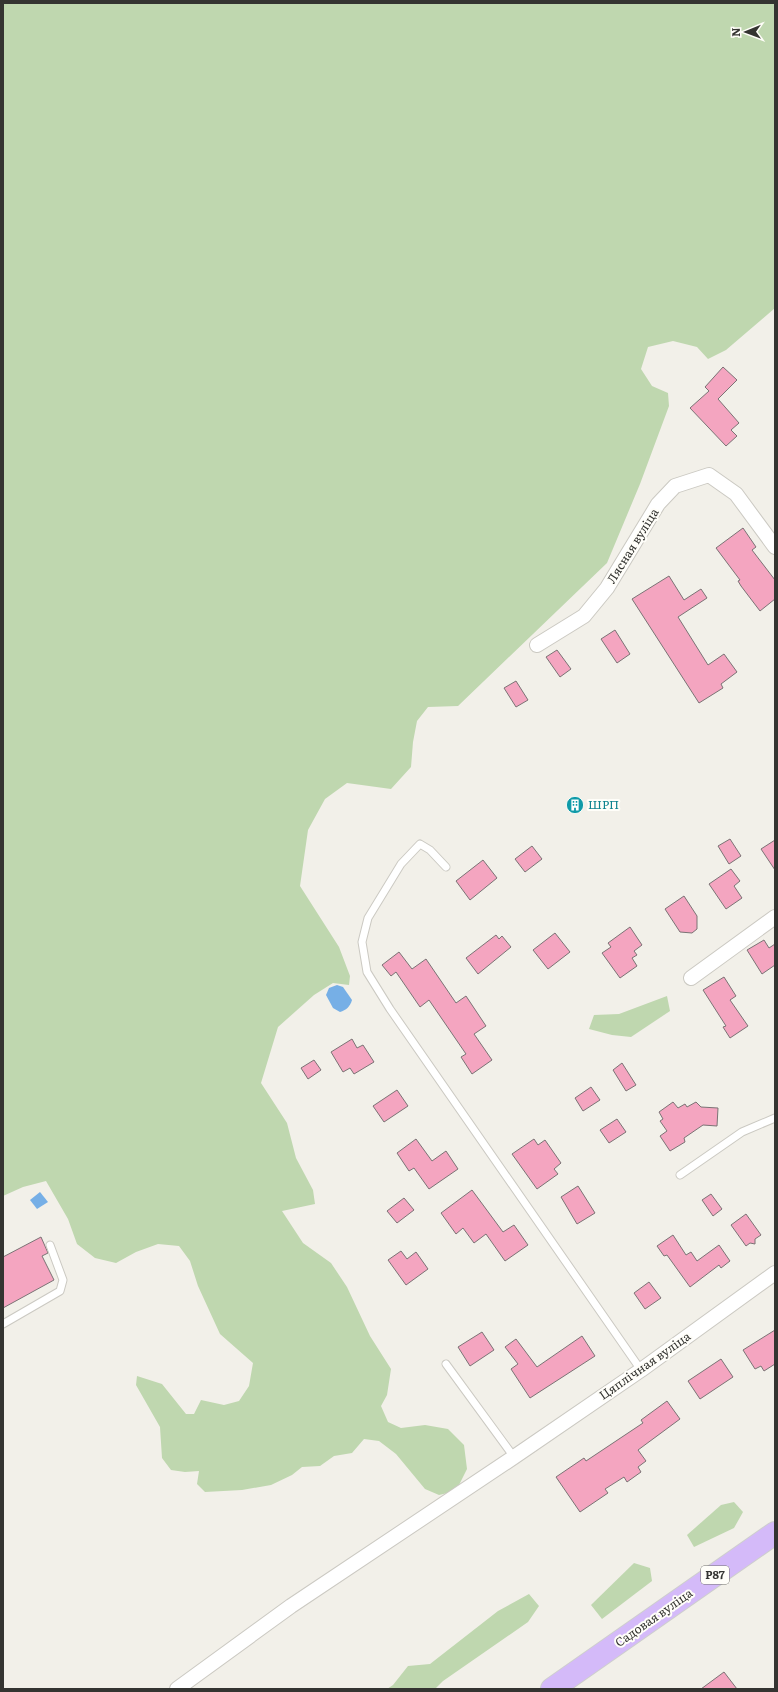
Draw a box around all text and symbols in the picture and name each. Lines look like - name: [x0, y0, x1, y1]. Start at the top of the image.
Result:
- north arrow: [726, 12, 766, 52]
- text: N: [727, 27, 743, 37]
- street label: Лясная вуліца: [602, 504, 663, 587]
- building icon: ШРП: [565, 795, 585, 815]
- place label: ШРП: [588, 795, 619, 813]
- street label: Цяплічная вуліца: [595, 1327, 694, 1404]
- road number: Р87: [701, 1566, 729, 1584]
- street label: Садовая вуліца: [611, 1583, 696, 1651]

